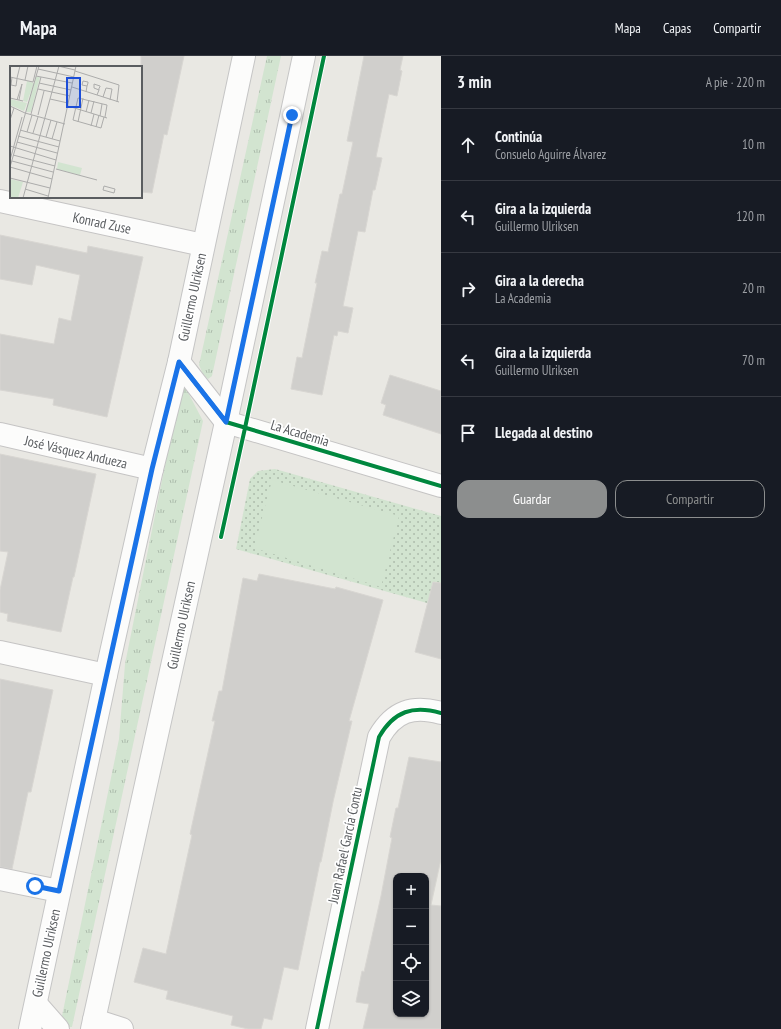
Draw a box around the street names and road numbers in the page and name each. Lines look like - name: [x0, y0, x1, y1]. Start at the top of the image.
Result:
- street label: Konrad Zuse: [71, 208, 133, 238]
- street label: Guillermo Ulriksen: [174, 251, 210, 343]
- street label: La Academia: [268, 416, 332, 450]
- street label: José Vásquez Andueza: [22, 431, 129, 473]
- street label: Guillermo Ulriksen: [163, 579, 199, 671]
- street label: Juan Rafael García Contu: [324, 785, 366, 906]
- street label: Guillermo Ulriksen: [28, 907, 64, 999]

